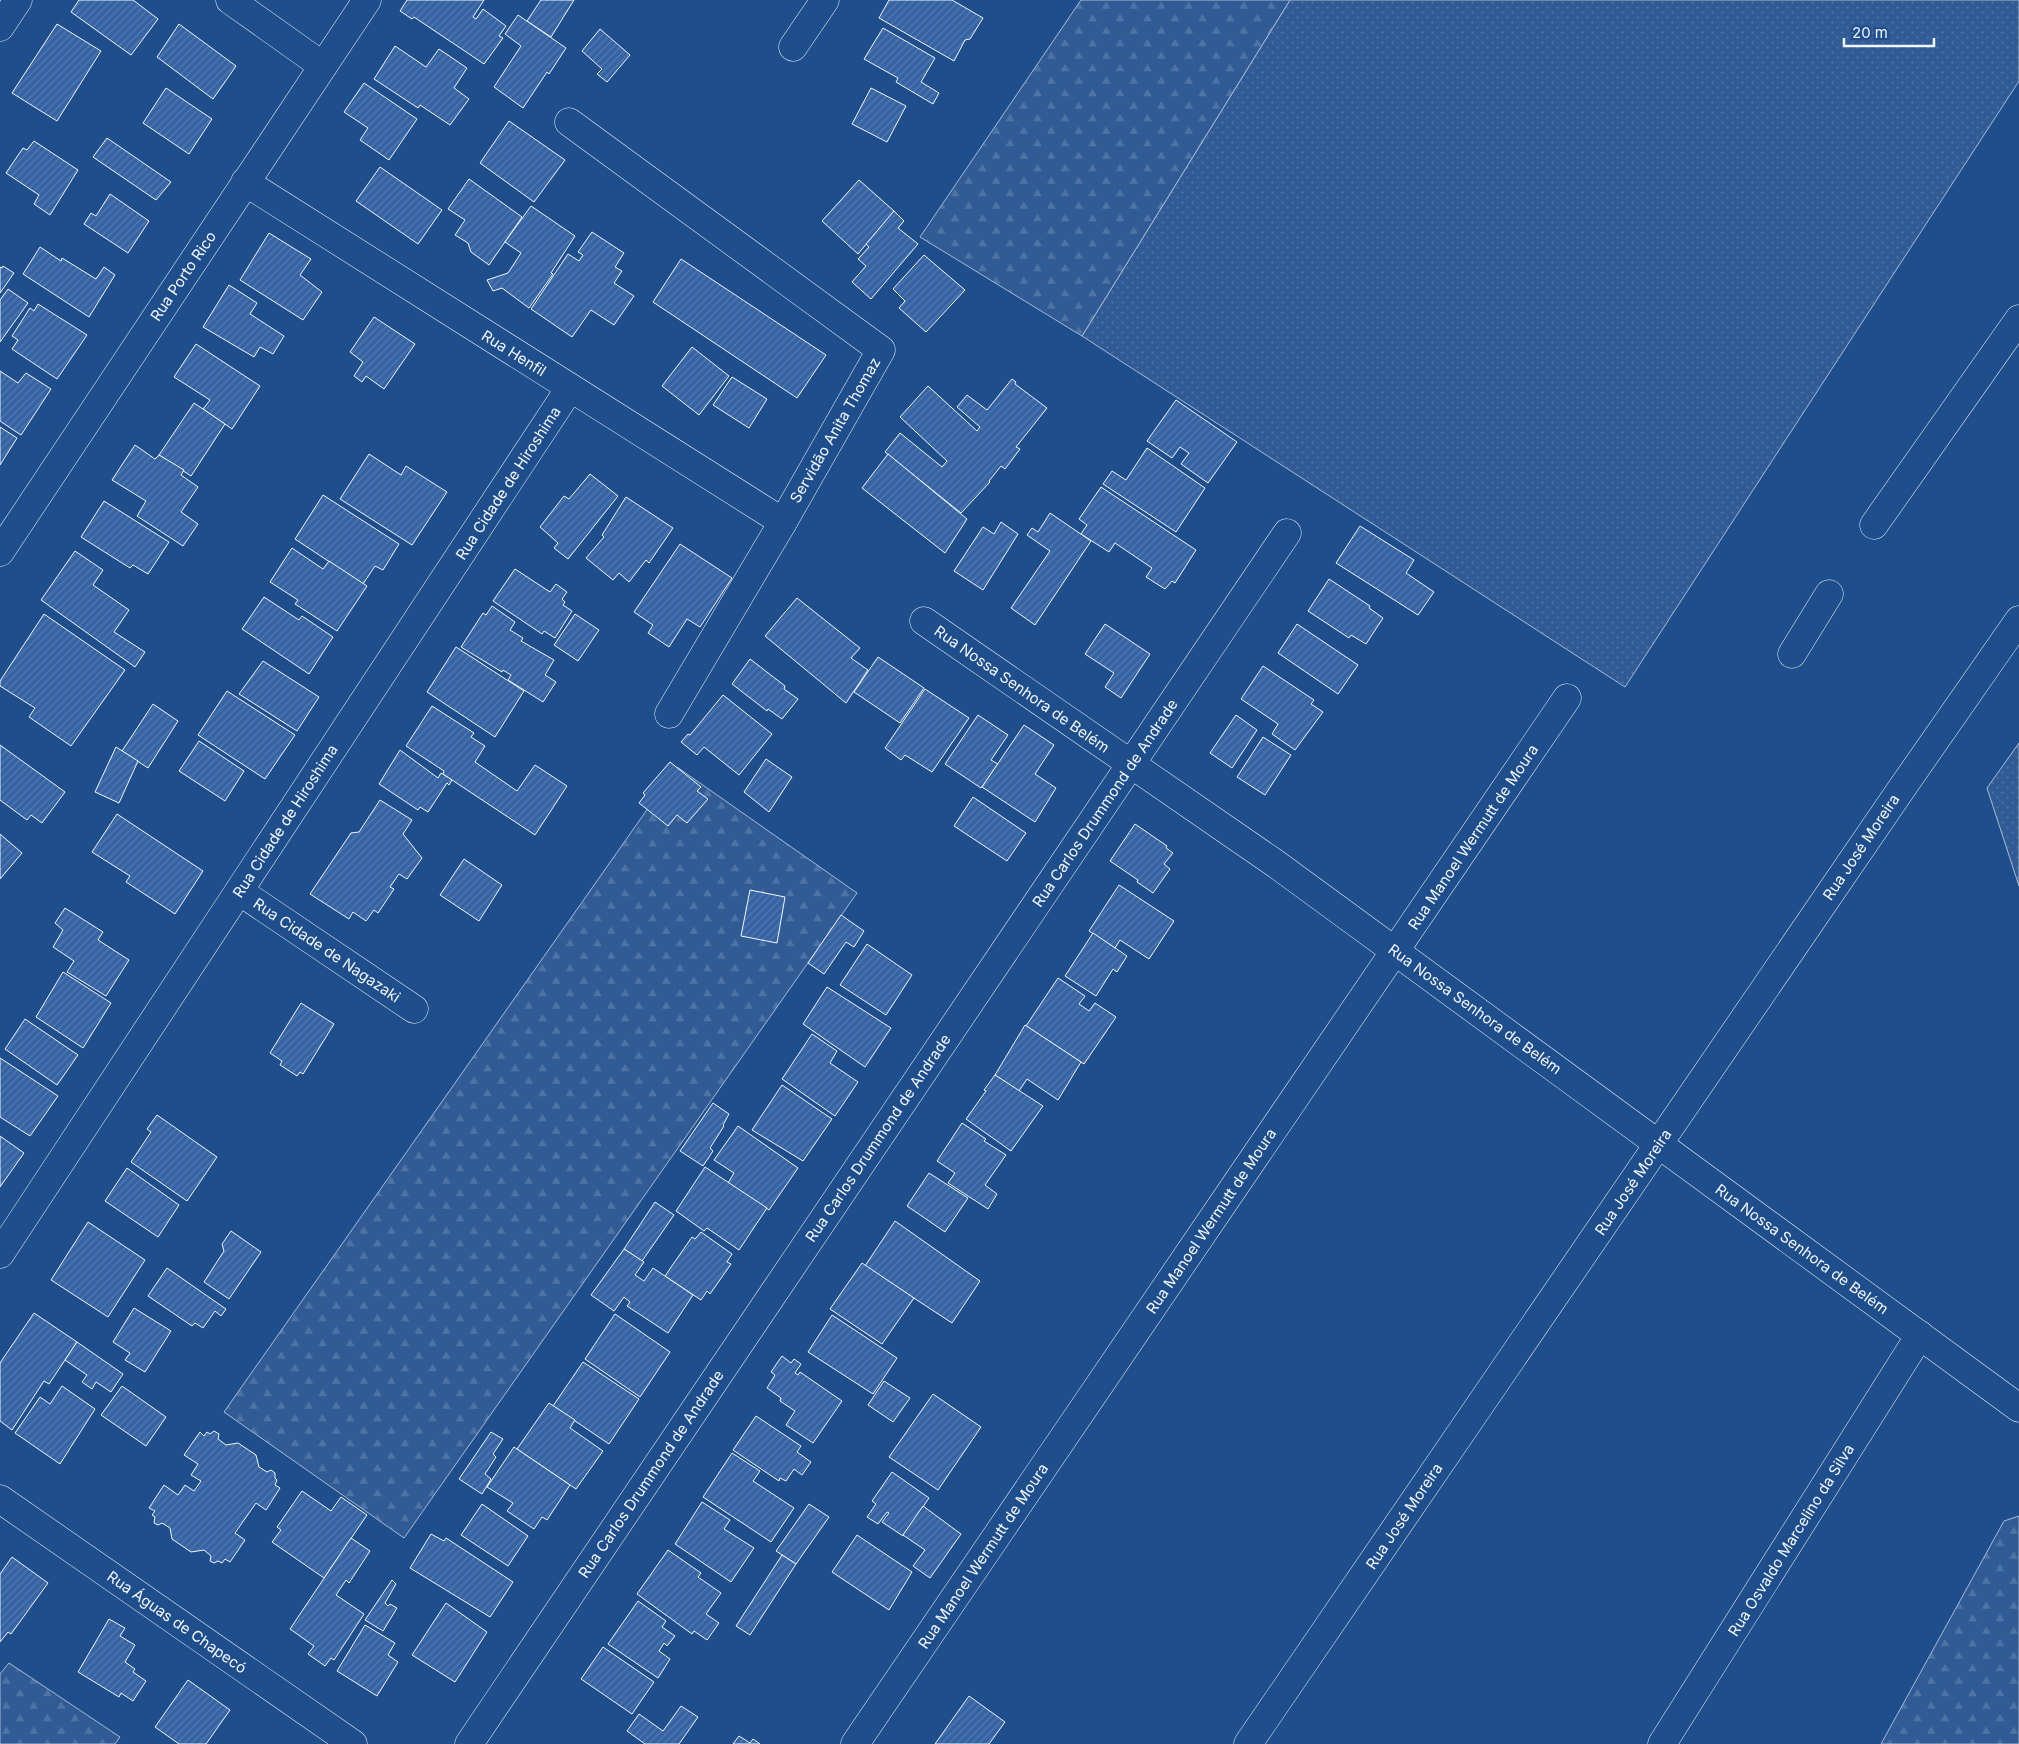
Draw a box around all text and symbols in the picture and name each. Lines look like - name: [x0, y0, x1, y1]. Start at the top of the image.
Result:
- scale bar: [1844, 15, 1934, 47]
- text: 20 m: [1852, 23, 1888, 42]
- street label: Rua Porto Rico: [146, 227, 220, 325]
- street label: Rua Henfil: [478, 326, 550, 380]
- street label: Servidão Anita Thomaz: [786, 354, 884, 506]
- street label: Rua Cidade de Hiroshima: [451, 403, 565, 563]
- street label: Rua Nossa Senhora de Belém: [931, 621, 1113, 757]
- street label: Rua Carlos Drummond de Andrade: [1028, 695, 1182, 911]
- street label: Rua Cidade de Hiroshima: [228, 741, 342, 901]
- street label: Rua Manoel Wermutt de Moura: [1404, 741, 1542, 933]
- street label: Rua José Moreira: [1818, 790, 1904, 904]
- street label: Rua Cidade de Nagazaki: [250, 894, 404, 1006]
- street label: Rua Nossa Senhora de Belém: [1385, 940, 1565, 1078]
- street label: Rua Carlos Drummond de Andrade: [801, 1030, 955, 1246]
- street label: Rua Manoel Wermutt de Moura: [1142, 1125, 1280, 1317]
- street label: Rua José Moreira: [1590, 1125, 1676, 1239]
- street label: Rua Nossa Senhora de Belém: [1712, 1180, 1892, 1318]
- street label: Rua Carlos Drummond de Andrade: [574, 1366, 728, 1582]
- street label: Rua Osvaldo Marcelino da Silva: [1724, 1440, 1858, 1640]
- street label: Rua José Moreira: [1361, 1459, 1447, 1573]
- street label: Rua Manoel Wermutt de Moura: [914, 1460, 1052, 1652]
- street label: Rua Águas de Chapecó: [104, 1567, 250, 1677]

